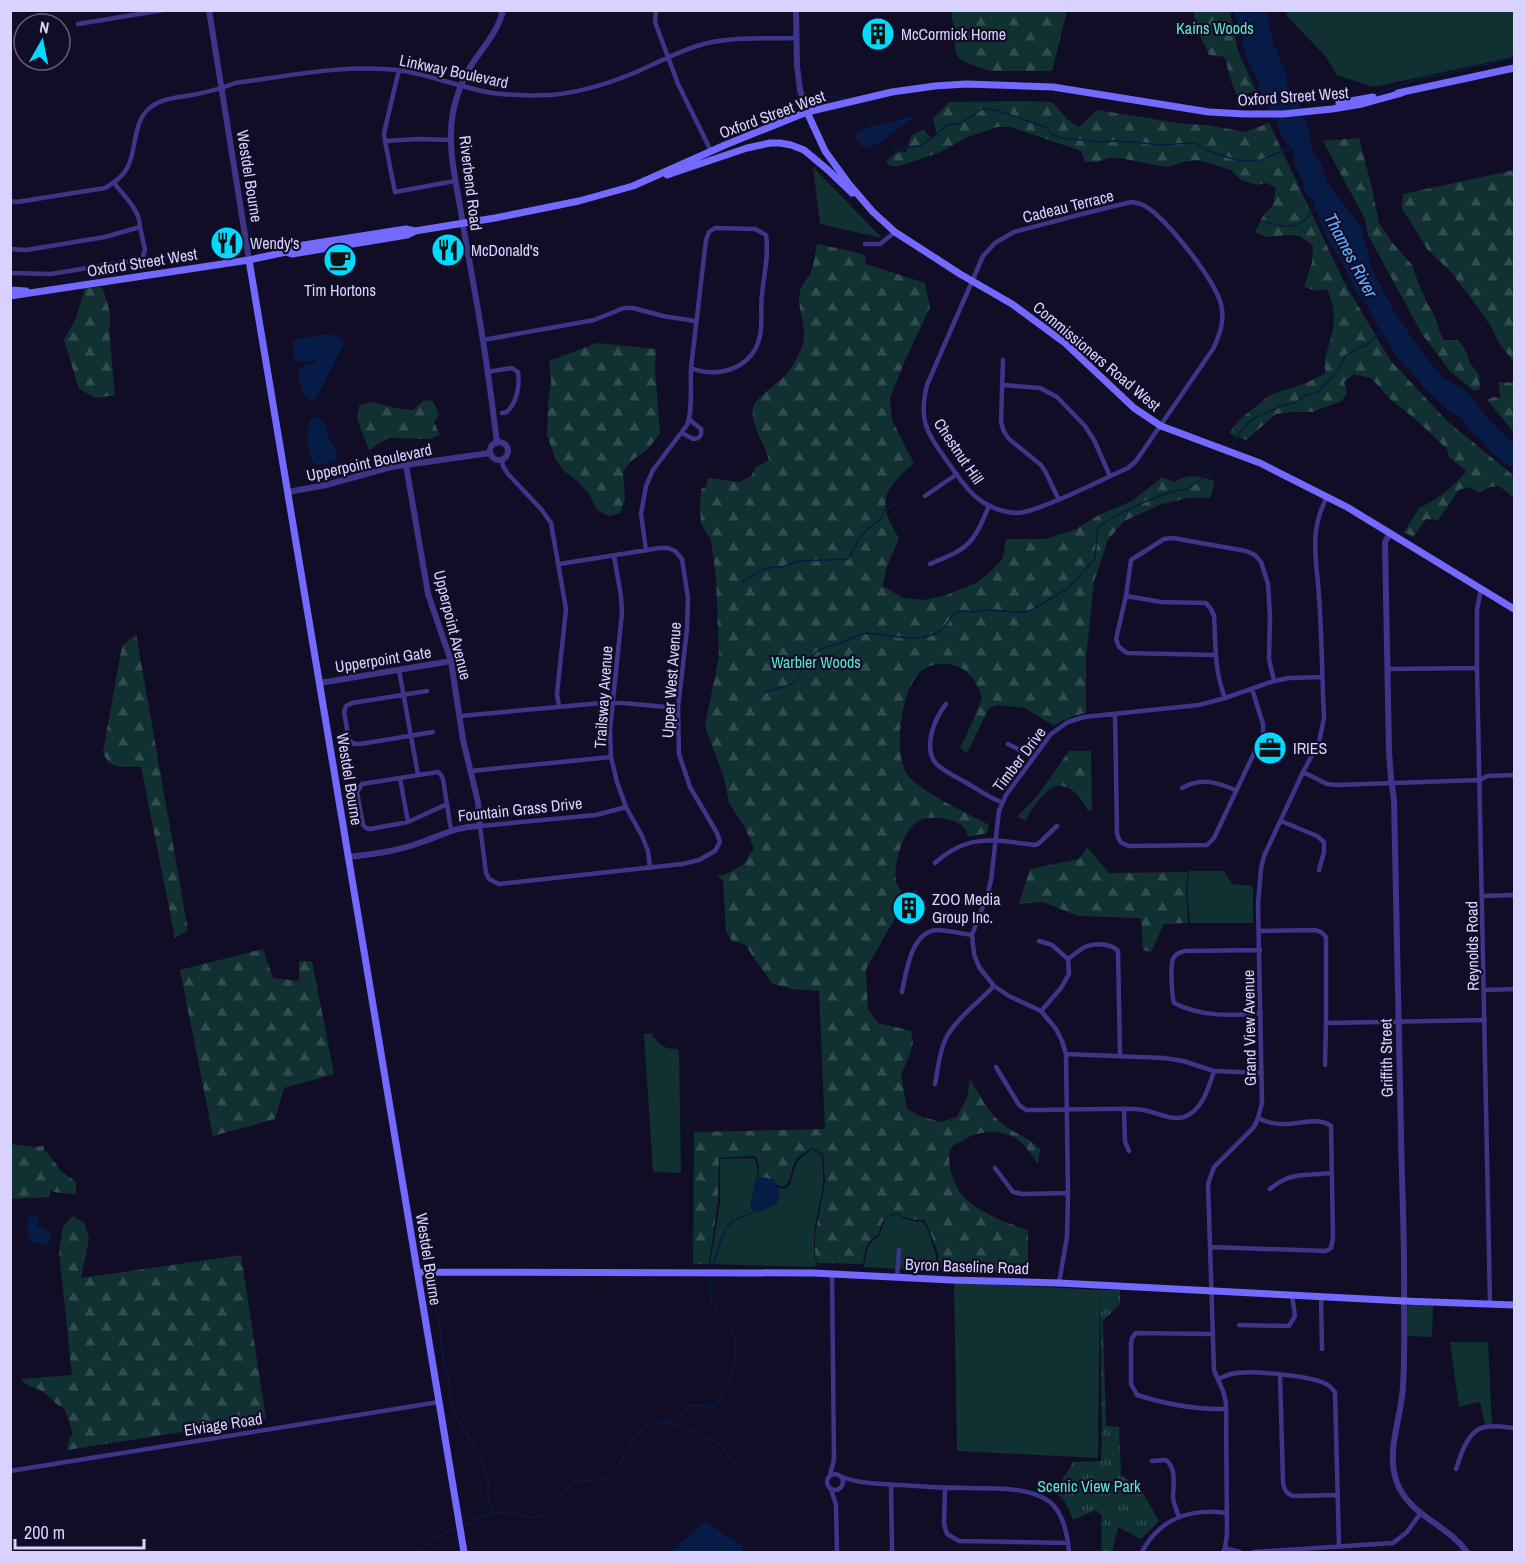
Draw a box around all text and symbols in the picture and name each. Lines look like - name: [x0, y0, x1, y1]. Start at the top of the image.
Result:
- north arrow: [12, 12, 72, 72]
- text: N: [38, 16, 51, 39]
- building icon: McCormick Home: [860, 16, 896, 52]
- park label: Kains Woods: [1176, 17, 1254, 39]
- place label: McCormick Home: [901, 23, 1006, 45]
- street label: Linkway Boulevard: [397, 49, 511, 93]
- street label: Oxford Street West: [1237, 81, 1350, 111]
- street label: Oxford Street West: [716, 85, 828, 143]
- street label: Westdel Bourne: [232, 128, 268, 224]
- street label: Riverbend Road: [454, 134, 488, 232]
- street label: Cadeau Terrace: [1020, 184, 1116, 228]
- water label: Thames River: [1318, 208, 1384, 303]
- restaurant icon: Wendy's: [209, 225, 245, 261]
- place label: Wendy's: [250, 232, 300, 254]
- restaurant icon: McDonald's: [430, 232, 466, 268]
- place label: McDonald's: [471, 239, 539, 261]
- street label: Oxford Street West: [85, 242, 199, 282]
- cafe icon: Tim Hortons: [322, 242, 358, 278]
- place label: Tim Hortons: [304, 279, 376, 301]
- street label: Commissioners Road West: [1029, 296, 1166, 416]
- street label: Chestnut Hill: [929, 414, 989, 488]
- street label: Upperpoint Boulevard: [304, 438, 434, 486]
- street label: Upperpoint Avenue: [429, 568, 477, 682]
- street label: Upper West Avenue: [656, 621, 686, 739]
- street label: Upperpoint Gate: [333, 641, 433, 677]
- street label: Trailsway Avenue: [588, 645, 618, 749]
- park label: Warbler Woods: [771, 651, 861, 673]
- street label: Timber Drive: [987, 722, 1051, 796]
- office icon: IRIES: [1252, 730, 1288, 766]
- street label: Westdel Bourne: [332, 731, 368, 827]
- place label: IRIES: [1293, 737, 1328, 759]
- street label: Fountain Grass Drive: [457, 792, 583, 826]
- place label: ZOO Media Group Inc.: [932, 888, 1001, 928]
- building icon: ZOO Media Group Inc.: [891, 890, 927, 926]
- street label: Reynolds Road: [1460, 901, 1484, 991]
- street label: Grand View Avenue: [1237, 970, 1261, 1086]
- street label: Griffith Street: [1374, 1018, 1398, 1097]
- street label: Westdel Bourne: [411, 1211, 447, 1307]
- street label: Byron Baseline Road: [905, 1253, 1029, 1279]
- street label: Elviage Road: [182, 1407, 264, 1441]
- park label: Scenic View Park: [1037, 1475, 1141, 1497]
- scale bar: [15, 1512, 144, 1550]
- text: 200 m: [24, 1520, 65, 1545]

